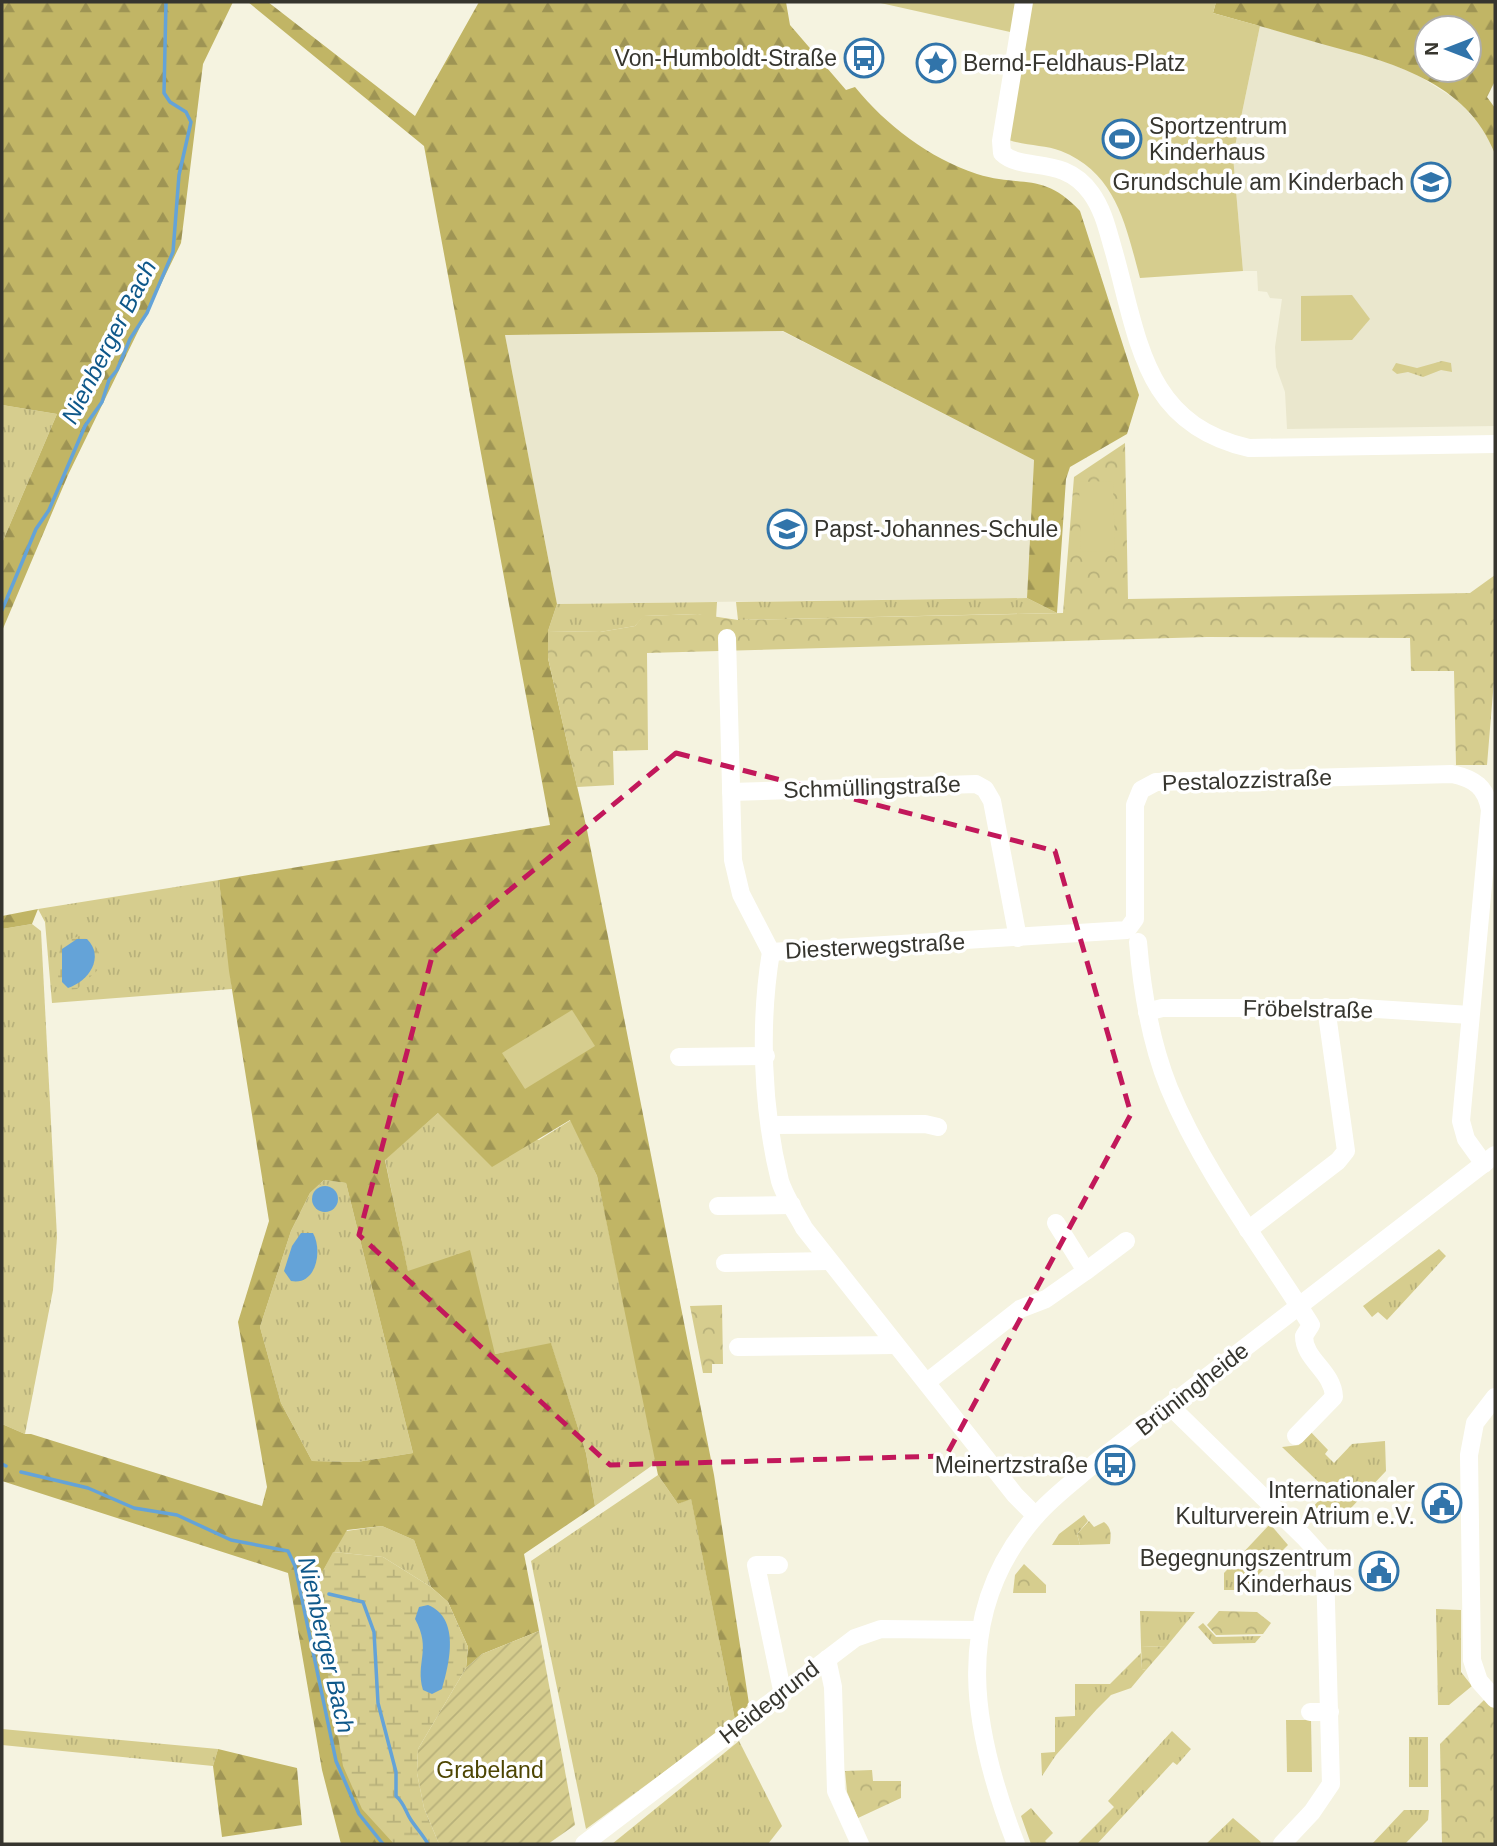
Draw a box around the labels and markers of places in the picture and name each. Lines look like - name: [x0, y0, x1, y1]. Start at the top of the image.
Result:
- bus stop icon: Von-Humboldt-Straße: [843, 37, 885, 79]
- place icon: Bernd-Feldhaus-Platz: [915, 42, 957, 84]
- place label: Von-Humboldt-Straße: [615, 45, 837, 71]
- place label: Bernd-Feldhaus-Platz: [963, 50, 1185, 76]
- place label: Sportzentrum Kinderhaus: [1149, 113, 1287, 165]
- sports icon: Sportzentrum Kinderhaus: [1101, 118, 1143, 160]
- school or university icon: Grundschule am Kinderbach: [1410, 161, 1452, 203]
- place label: Grundschule am Kinderbach: [1113, 169, 1404, 195]
- school or university icon: Papst-Johannes-Schule: [766, 508, 808, 550]
- place label: Papst-Johannes-Schule: [814, 516, 1058, 542]
- bus stop icon: Meinertzstraße: [1094, 1444, 1136, 1486]
- place label: Meinertzstraße: [935, 1452, 1088, 1478]
- place label: Internationaler Kulturverein Atrium e.V.: [1176, 1477, 1415, 1529]
- public building icon: Internationaler Kulturverein Atrium e.V.: [1421, 1482, 1463, 1524]
- place label: Begegnungszentrum Kinderhaus: [1140, 1545, 1352, 1597]
- public building icon: Begegnungszentrum Kinderhaus: [1358, 1550, 1400, 1592]

